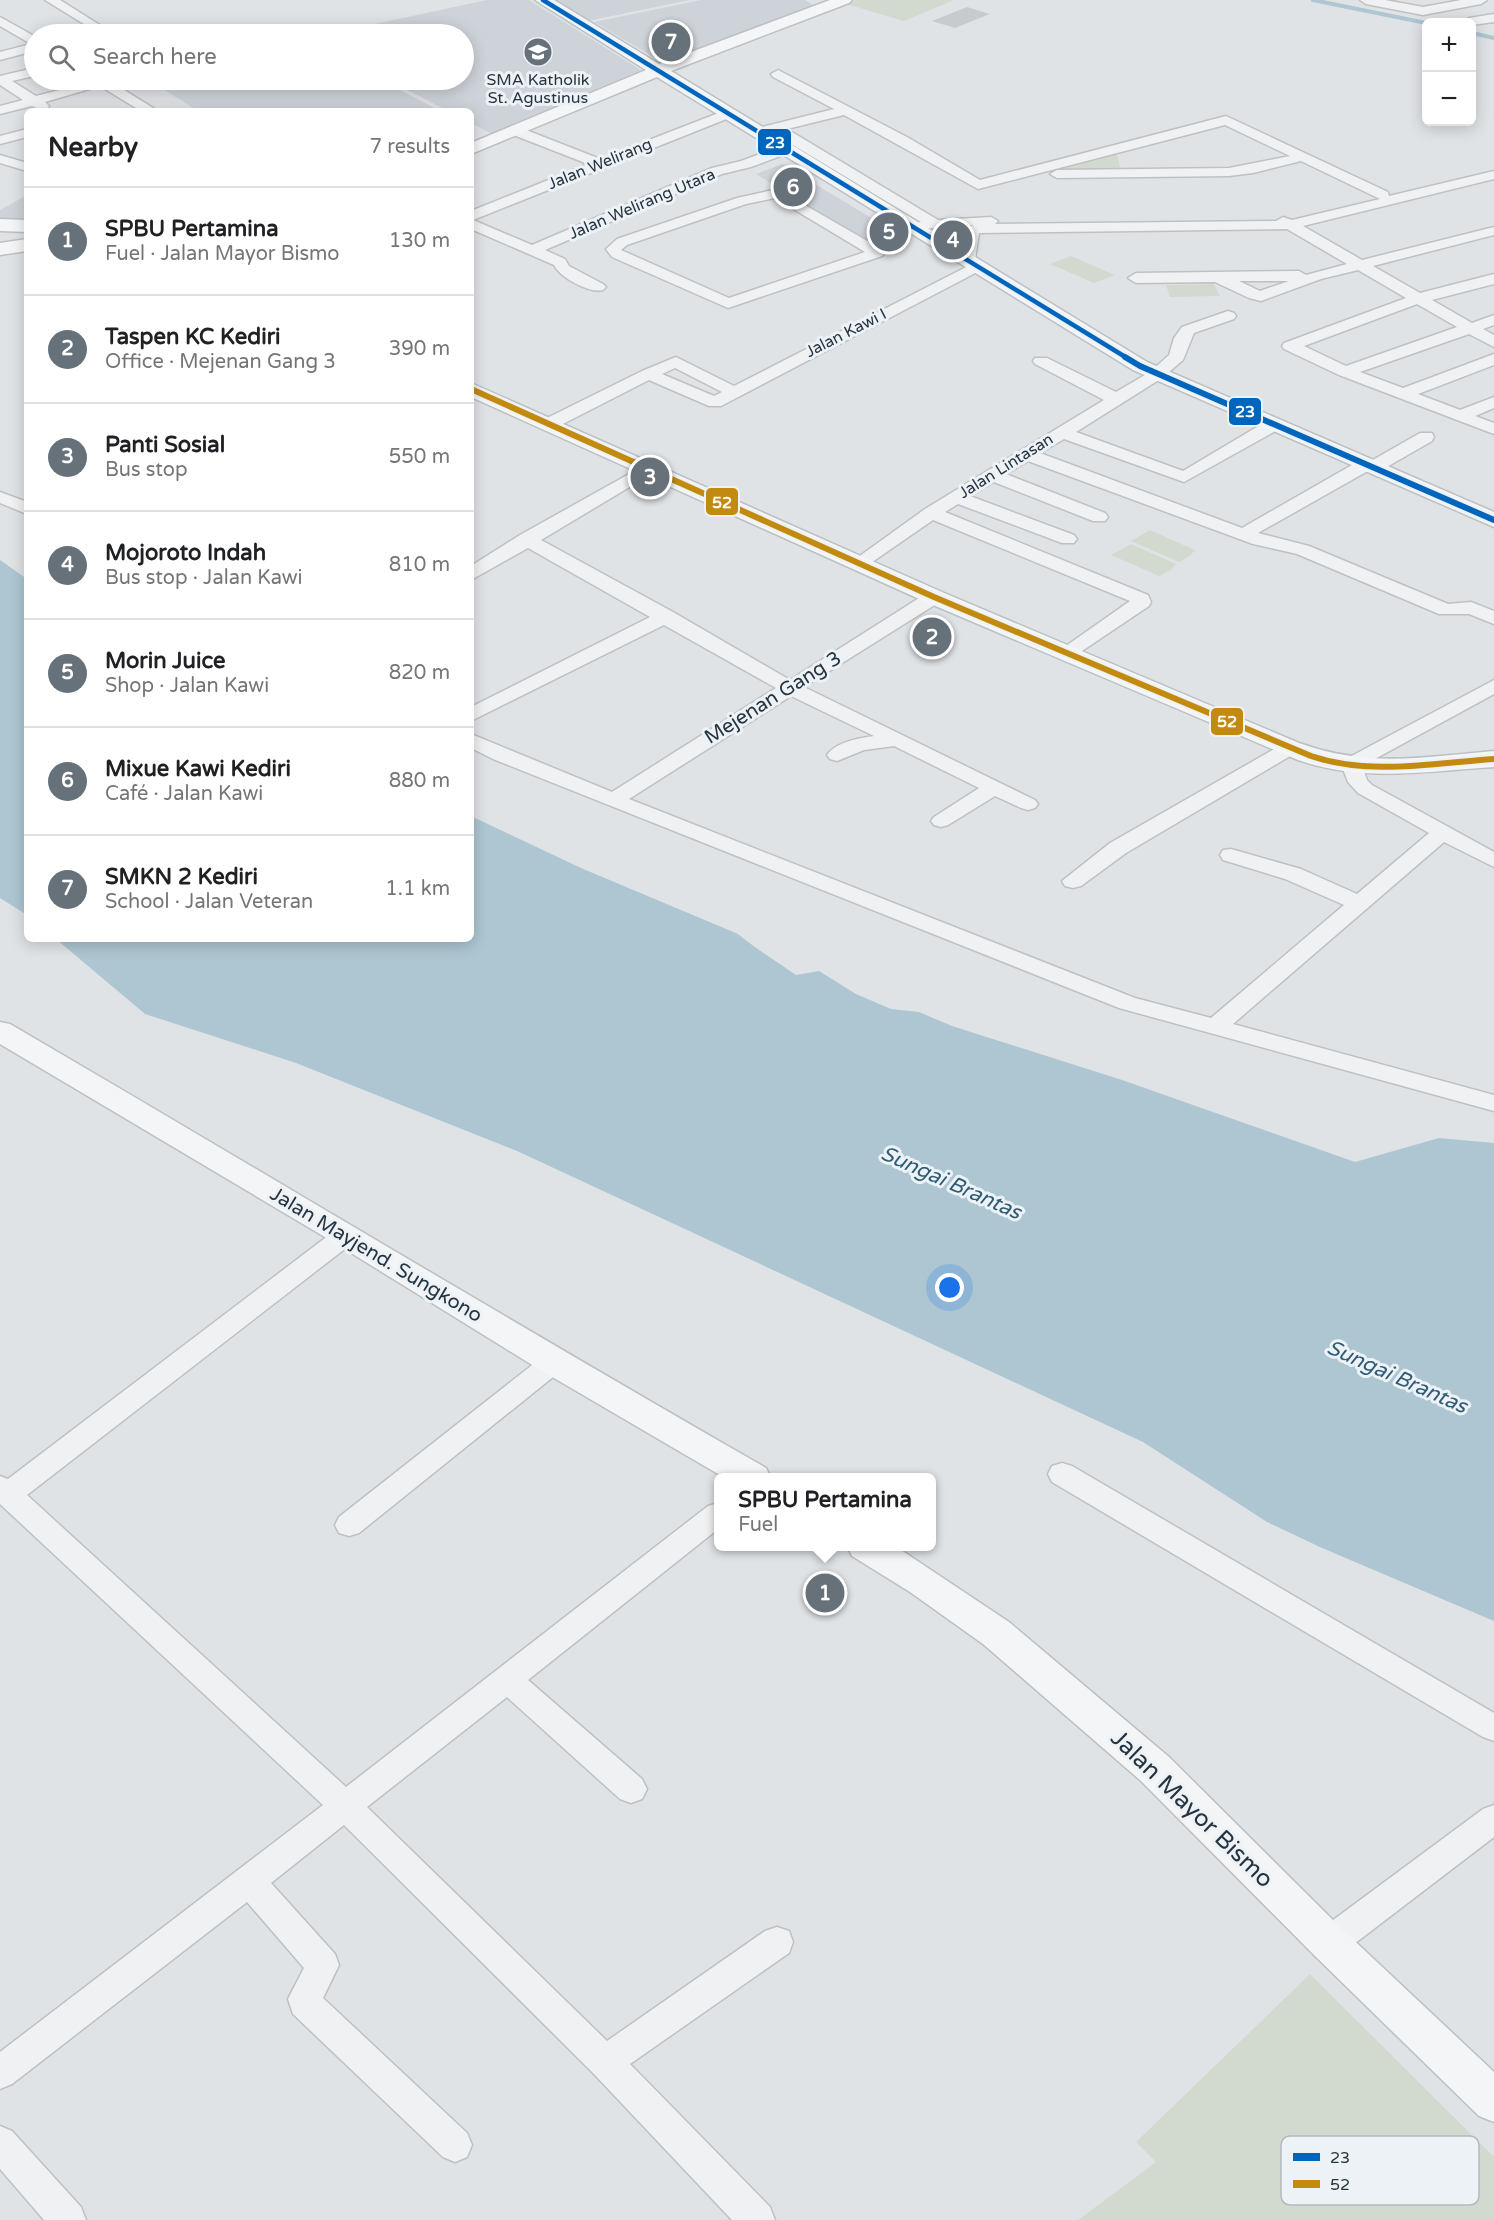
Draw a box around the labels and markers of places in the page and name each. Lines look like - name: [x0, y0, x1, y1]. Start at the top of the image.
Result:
- pin: 7: [652, 20, 690, 64]
- school or university icon: SMA Katholik St. Agustinus: [522, 36, 554, 68]
- place label: SMA Katholik St. Agustinus: [486, 70, 590, 108]
- pin: 6: [774, 164, 812, 210]
- pin: 5: [870, 210, 908, 254]
- pin: 4: [934, 218, 972, 262]
- pin: 3: [630, 454, 670, 500]
- pin: 2: [912, 614, 952, 660]
- pin: 1: [806, 1570, 844, 1616]

